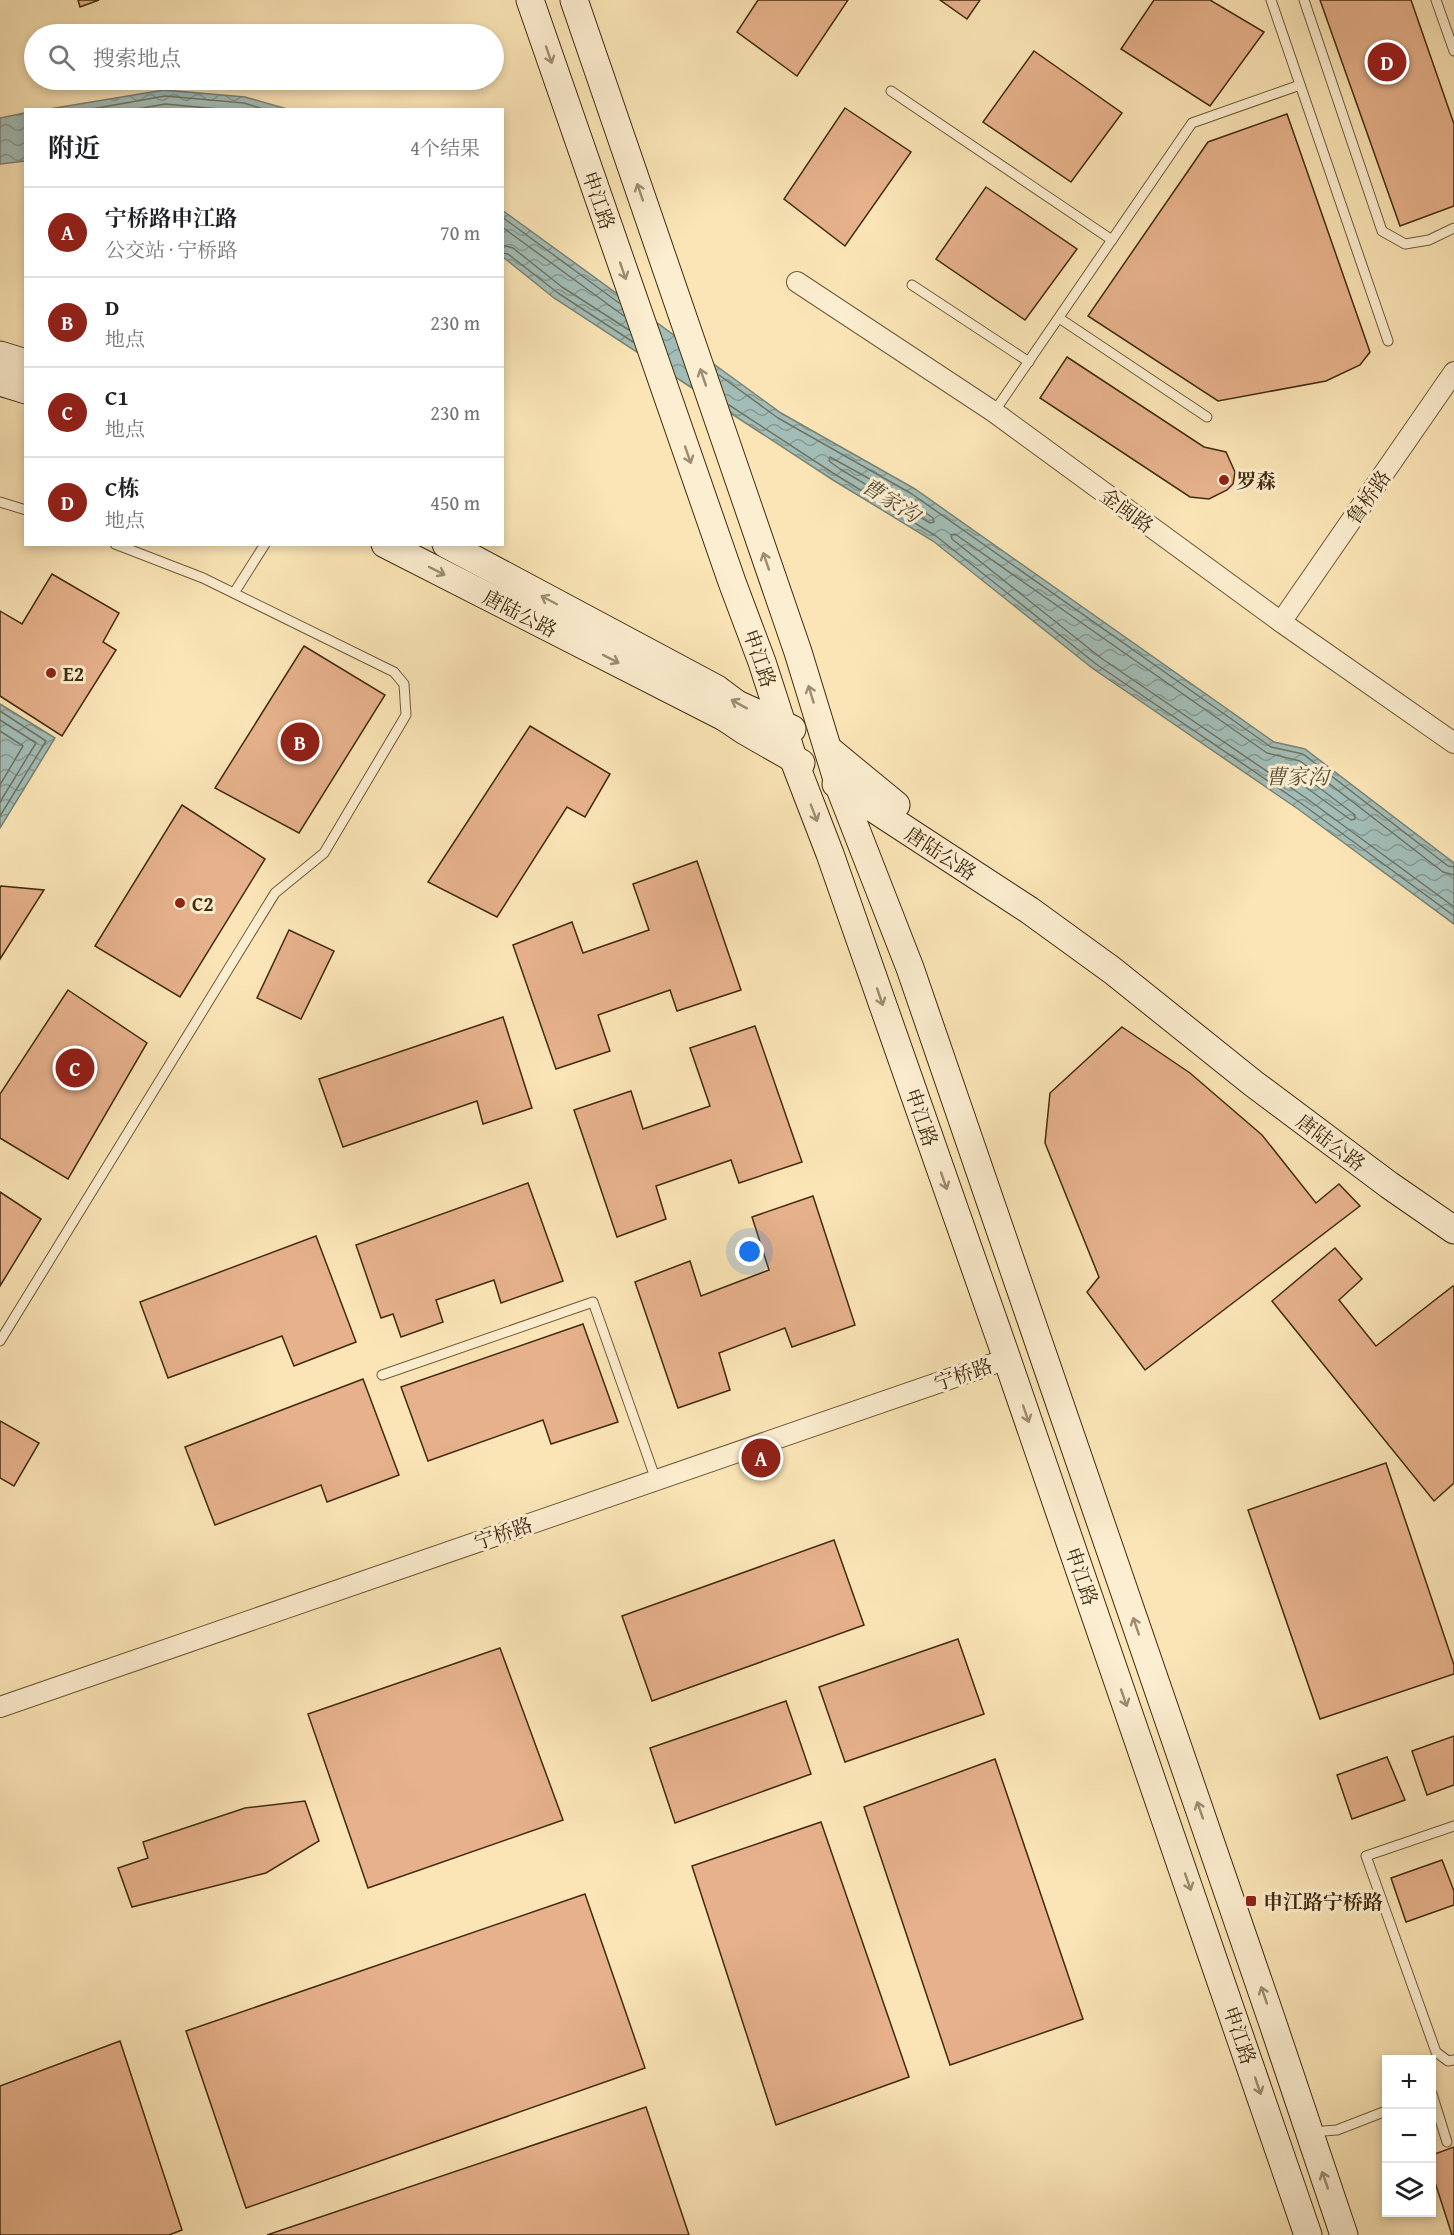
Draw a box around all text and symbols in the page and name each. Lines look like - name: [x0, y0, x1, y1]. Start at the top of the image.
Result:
- search box: [24, 24, 504, 90]
- pin: D: [1368, 40, 1406, 84]
- icon: search: [45, 41, 78, 74]
- text: 搜索地点: [93, 42, 181, 74]
- one-way arrow: [544, 45, 555, 64]
- text: 附近: [48, 128, 100, 167]
- text: 4个结果: [410, 133, 480, 162]
- street label: 申江路: [576, 167, 622, 233]
- one-way arrow: [634, 183, 645, 202]
- text: 宁桥路申江路: [105, 202, 237, 234]
- text: A: [61, 218, 74, 247]
- text: 70 m: [440, 218, 480, 247]
- text: 公交站 · 宁桥路: [105, 235, 237, 264]
- one-way arrow: [619, 261, 630, 280]
- text: D: [105, 291, 119, 323]
- text: B: [61, 308, 74, 337]
- text: 230 m: [430, 308, 480, 337]
- text: 地点: [105, 324, 145, 353]
- one-way arrow: [697, 368, 708, 387]
- text: C1: [105, 381, 129, 413]
- text: C: [62, 398, 73, 427]
- text: 230 m: [430, 398, 480, 427]
- text: 地点: [105, 414, 145, 443]
- one-way arrow: [683, 445, 694, 464]
- street label: 鲁桥路: [1339, 464, 1397, 530]
- place label: 罗森: [1236, 466, 1276, 495]
- water label: 曹家沟: [856, 470, 928, 531]
- text: C栋: [105, 472, 139, 504]
- marker: 罗森: [1217, 473, 1231, 487]
- street label: 金闽路: [1094, 481, 1160, 539]
- text: D: [61, 488, 74, 517]
- text: 450 m: [430, 488, 480, 517]
- text: 地点: [105, 505, 145, 534]
- one-way arrow: [760, 552, 771, 571]
- one-way arrow: [428, 566, 446, 577]
- street label: 唐陆公路: [478, 582, 562, 644]
- one-way arrow: [541, 594, 559, 605]
- street label: 申江路: [737, 625, 783, 691]
- one-way arrow: [602, 653, 619, 665]
- place label: E2: [63, 659, 84, 688]
- marker: E2: [44, 666, 58, 680]
- one-way arrow: [804, 685, 815, 704]
- one-way arrow: [731, 697, 748, 709]
- pin: B: [280, 720, 320, 764]
- water label: 曹家沟: [1266, 761, 1331, 792]
- one-way arrow: [809, 803, 820, 822]
- street label: 唐陆公路: [900, 819, 982, 887]
- place label: C2: [192, 889, 214, 918]
- marker: C2: [173, 896, 187, 910]
- one-way arrow: [875, 987, 886, 1005]
- pin: C: [56, 1046, 94, 1090]
- street label: 申江路: [899, 1084, 945, 1150]
- street label: 唐陆公路: [1290, 1106, 1372, 1178]
- one-way arrow: [940, 1171, 951, 1189]
- your location: [735, 1237, 764, 1266]
- street label: 宁桥路: [930, 1351, 996, 1397]
- one-way arrow: [1021, 1404, 1032, 1423]
- pin: A: [742, 1436, 780, 1480]
- street label: 宁桥路: [470, 1510, 536, 1556]
- street label: 申江路: [1059, 1543, 1105, 1609]
- one-way arrow: [1130, 1617, 1141, 1636]
- one-way arrow: [1119, 1688, 1130, 1707]
- one-way arrow: [1194, 1801, 1205, 1820]
- one-way arrow: [1183, 1872, 1194, 1891]
- place label: 申江路宁桥路: [1263, 1887, 1383, 1916]
- marker: 申江路宁桥路: [1244, 1894, 1258, 1908]
- one-way arrow: [1257, 1986, 1268, 2005]
- street label: 申江路: [1217, 2002, 1263, 2068]
- map controls: [1382, 2055, 1436, 2217]
- button: +: [1382, 2055, 1436, 2109]
- one-way arrow: [1253, 2076, 1264, 2095]
- button: −: [1382, 2109, 1436, 2163]
- button: layers: [1382, 2163, 1436, 2217]
- one-way arrow: [1319, 2171, 1330, 2190]

